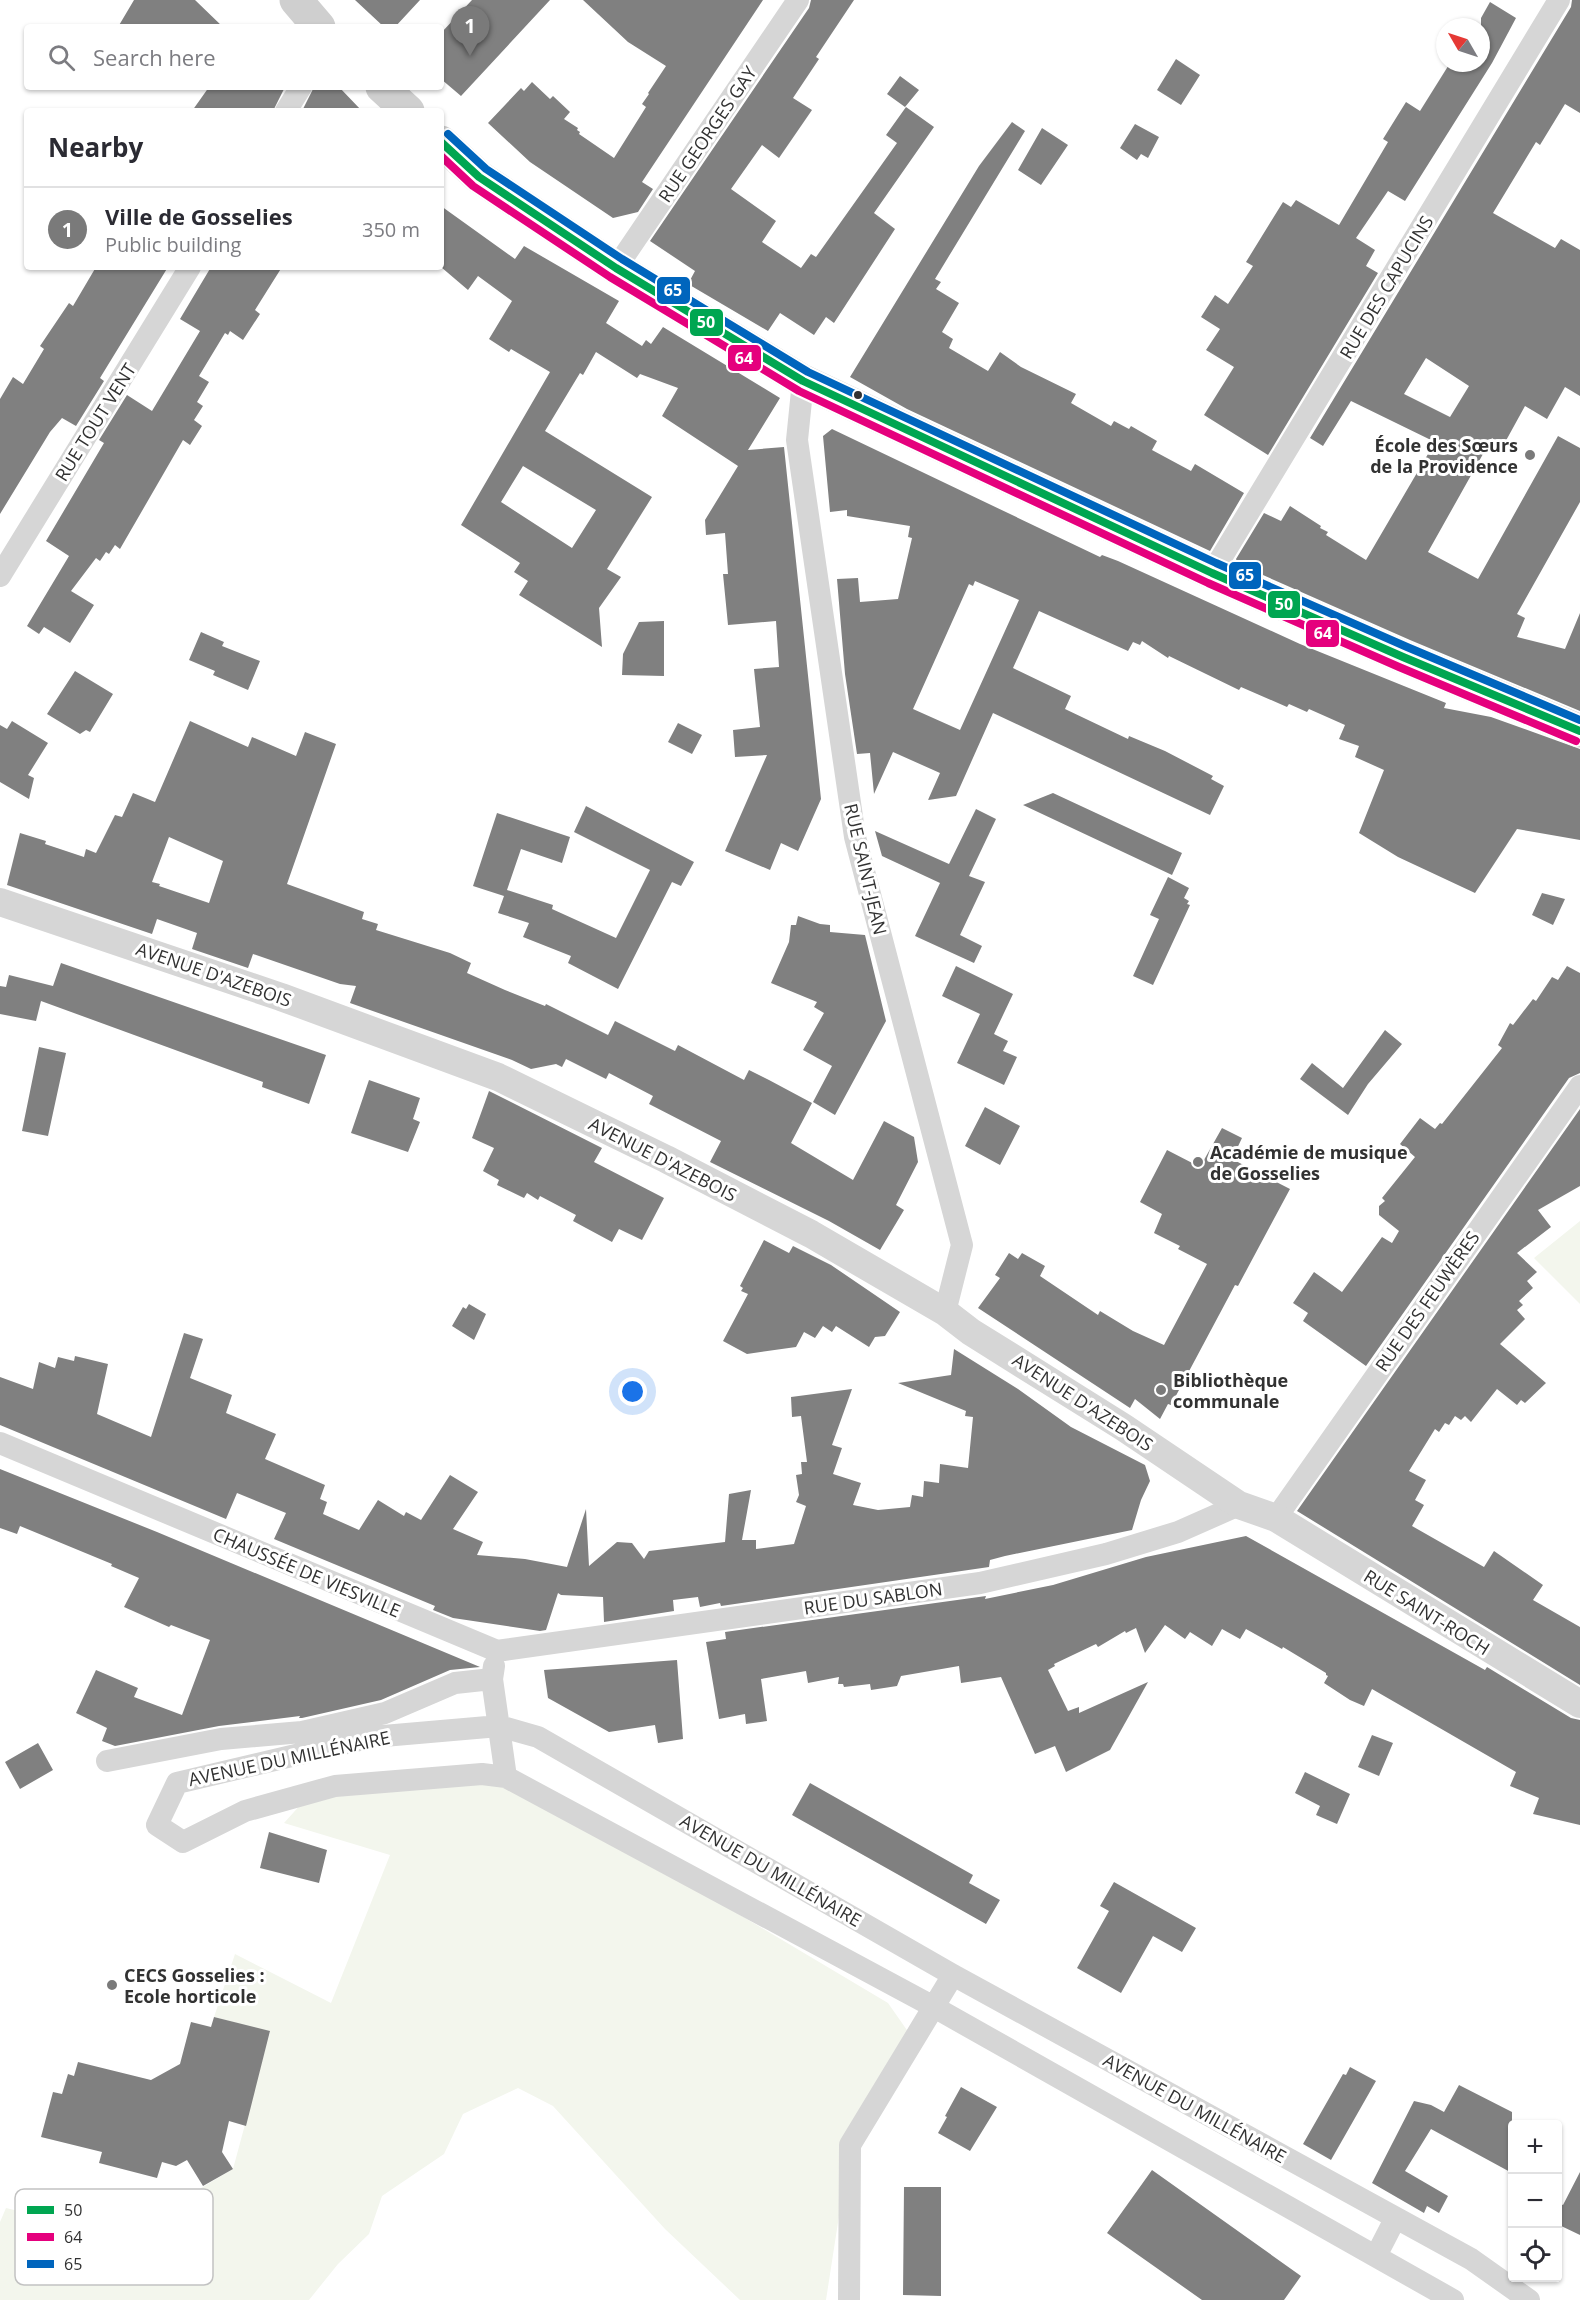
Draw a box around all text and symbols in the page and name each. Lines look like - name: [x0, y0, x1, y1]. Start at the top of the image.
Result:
- pin: 1: [450, 7, 490, 56]
- north arrow: [1436, 18, 1490, 72]
- search box: [24, 24, 444, 90]
- icon: search: [45, 41, 78, 74]
- text: Search here: [93, 42, 216, 72]
- street label: RUE GEORGES GAY: [653, 60, 762, 207]
- text: Nearby: [48, 129, 143, 165]
- text: Ville de Gosselies: [105, 201, 293, 231]
- street label: RUE DES CAPUCINS: [1334, 211, 1438, 363]
- text: 1: [62, 216, 73, 243]
- text: 350 m: [362, 216, 420, 243]
- text: Public building: [105, 231, 241, 258]
- line badge: 65: [656, 276, 691, 305]
- text: 65: [664, 279, 682, 301]
- line badge: 50: [689, 308, 724, 337]
- text: 50: [697, 311, 715, 333]
- line badge: 64: [727, 344, 762, 372]
- text: 64: [735, 347, 753, 369]
- street label: RUE TOUT VENT: [49, 358, 141, 485]
- unlabelled marker: [852, 389, 864, 401]
- place label: École des Sœurs de la Providence: [1370, 433, 1518, 478]
- marker: École des Sœurs de la Providence: [1523, 448, 1537, 462]
- line badge: 65: [1228, 561, 1262, 590]
- text: 65: [1236, 564, 1254, 586]
- line badge: 50: [1267, 590, 1301, 619]
- text: 50: [1275, 593, 1293, 615]
- line badge: 64: [1305, 619, 1340, 648]
- text: 64: [1314, 622, 1332, 644]
- street label: RUE SAINT-JEAN: [839, 801, 893, 937]
- street label: AVENUE D'AZEBOIS: [133, 936, 295, 1012]
- street label: AVENUE D'AZEBOIS: [585, 1111, 741, 1207]
- place label: Académie de musique de Gosselies: [1210, 1140, 1408, 1185]
- marker: Académie de musique de Gosselies: [1191, 1155, 1205, 1169]
- street label: RUE DES FEUWÈRES: [1369, 1226, 1485, 1376]
- street label: AVENUE D'AZEBOIS: [1008, 1348, 1158, 1456]
- place label: Bibliothèque communale: [1173, 1368, 1288, 1413]
- your location: [618, 1377, 647, 1406]
- marker: Bibliothèque communale: [1154, 1383, 1168, 1397]
- street label: CHAUSSÉE DE VIESVILLE: [210, 1522, 404, 1622]
- street label: RUE SAINT-ROCH: [1360, 1564, 1494, 1660]
- street label: RUE DU SABLON: [802, 1576, 944, 1620]
- street label: AVENUE DU MILLÉNAIRE: [186, 1725, 392, 1791]
- street label: AVENUE DU MILLÉNAIRE: [676, 1808, 866, 1932]
- place label: CECS Gosselies : Ecole horticole: [124, 1963, 265, 2008]
- marker: CECS Gosselies : Ecole horticole: [105, 1978, 119, 1992]
- street label: AVENUE DU MILLÉNAIRE: [1099, 2048, 1291, 2168]
- map controls: [1508, 2120, 1562, 2282]
- button: +: [1508, 2120, 1562, 2174]
- button: −: [1508, 2174, 1562, 2228]
- legend: [15, 2189, 213, 2285]
- text: 50: [64, 2199, 82, 2221]
- text: 64: [64, 2226, 82, 2248]
- button: locate: [1508, 2228, 1562, 2282]
- text: 65: [64, 2253, 82, 2275]

